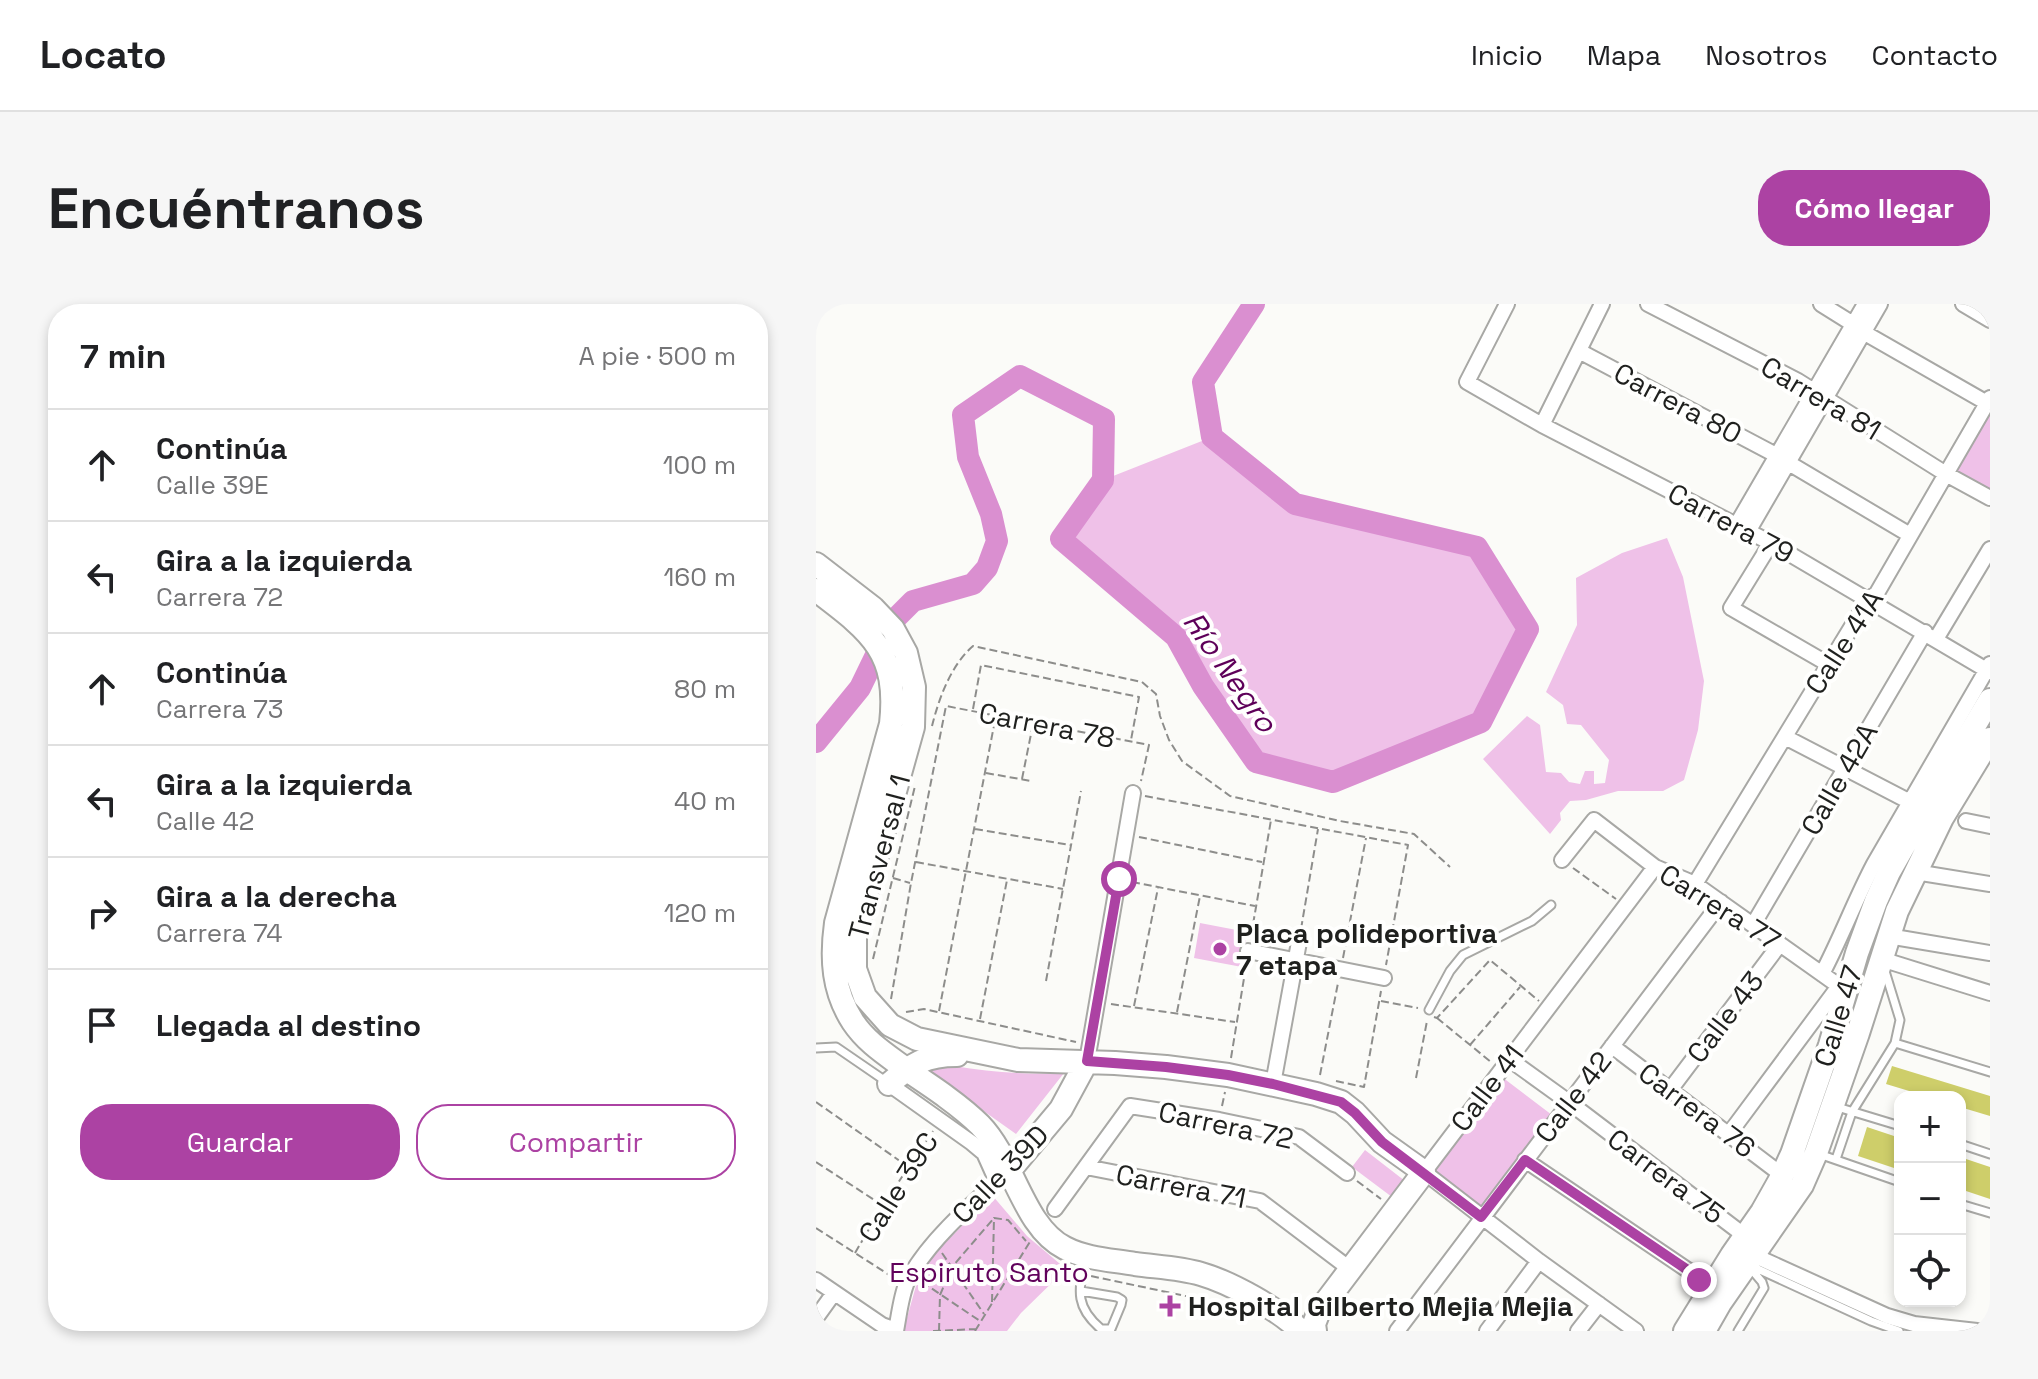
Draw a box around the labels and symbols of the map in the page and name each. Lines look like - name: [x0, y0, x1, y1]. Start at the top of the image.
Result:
- street label: Carrera 81: [1754, 348, 1888, 448]
- street label: Carrera 80: [1608, 354, 1748, 452]
- street label: Carrera 79: [1662, 475, 1800, 571]
- street label: Calle 41A: [1797, 583, 1891, 701]
- water label: Río Negro: [1175, 604, 1287, 741]
- street label: Carrera 78: [976, 694, 1118, 756]
- street label: Calle 42A: [1793, 716, 1885, 842]
- street label: Transversal 1: [840, 770, 918, 944]
- street label: Carrera 77: [1653, 856, 1787, 958]
- route start: [1101, 861, 1137, 897]
- place label: Placa polideportiva 7 etapa: [1236, 915, 1497, 983]
- marker: Placa polideportiva 7 etapa: [1211, 940, 1229, 958]
- street label: Calle 47: [1806, 961, 1870, 1071]
- street label: Calle 43: [1679, 964, 1771, 1070]
- street label: Calle 41: [1443, 1037, 1531, 1139]
- street label: Calle 42: [1527, 1044, 1619, 1150]
- street label: Carrera 76: [1631, 1054, 1763, 1166]
- street label: Carrera 72: [1155, 1093, 1297, 1157]
- street label: Calle 39D: [944, 1117, 1056, 1231]
- street label: Carrera 75: [1600, 1120, 1732, 1232]
- street label: Calle 39C: [850, 1125, 946, 1249]
- street label: Carrera 71: [1113, 1156, 1249, 1216]
- park label: Espiruto Santo: [889, 1254, 1089, 1290]
- route end: [1681, 1262, 1717, 1298]
- place label: Hospital Gilberto Mejia Mejia: [1188, 1288, 1573, 1324]
- marker: Hospital Gilberto Mejia Mejia: [1159, 1295, 1181, 1317]

